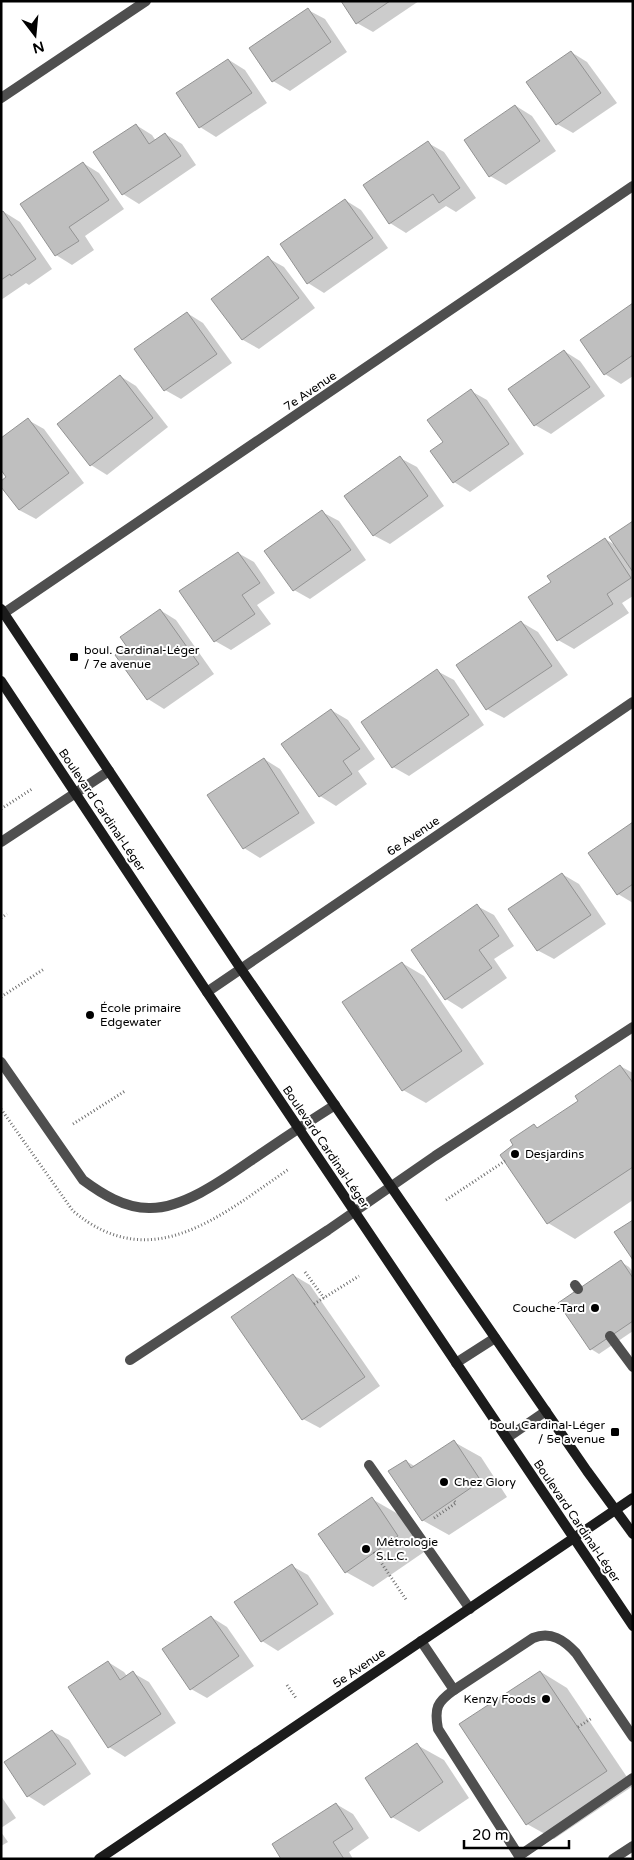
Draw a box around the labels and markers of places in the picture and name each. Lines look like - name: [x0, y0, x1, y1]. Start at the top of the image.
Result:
- place label: boul. Cardinal-Léger / 7e avenue: [84, 643, 200, 671]
- marker: boul. Cardinal-Léger / 7e avenue: [68, 651, 80, 663]
- place label: École primaire Edgewater: [100, 1001, 181, 1029]
- marker: École primaire Edgewater: [84, 1009, 96, 1021]
- place label: Desjardins: [525, 1147, 584, 1161]
- marker: Desjardins: [509, 1148, 521, 1160]
- place label: Couche-Tard: [513, 1301, 585, 1315]
- marker: Couche-Tard: [589, 1302, 601, 1314]
- place label: boul. Cardinal-Léger / 5e avenue: [490, 1418, 605, 1446]
- marker: boul. Cardinal-Léger / 5e avenue: [609, 1426, 621, 1438]
- place label: Chez Glory: [454, 1475, 517, 1489]
- marker: Chez Glory: [438, 1476, 450, 1488]
- place label: Métrologie S.L.C.: [376, 1535, 438, 1563]
- marker: Métrologie S.L.C.: [360, 1543, 372, 1555]
- place label: Kenzy Foods: [464, 1692, 536, 1706]
- marker: Kenzy Foods: [540, 1693, 552, 1705]

